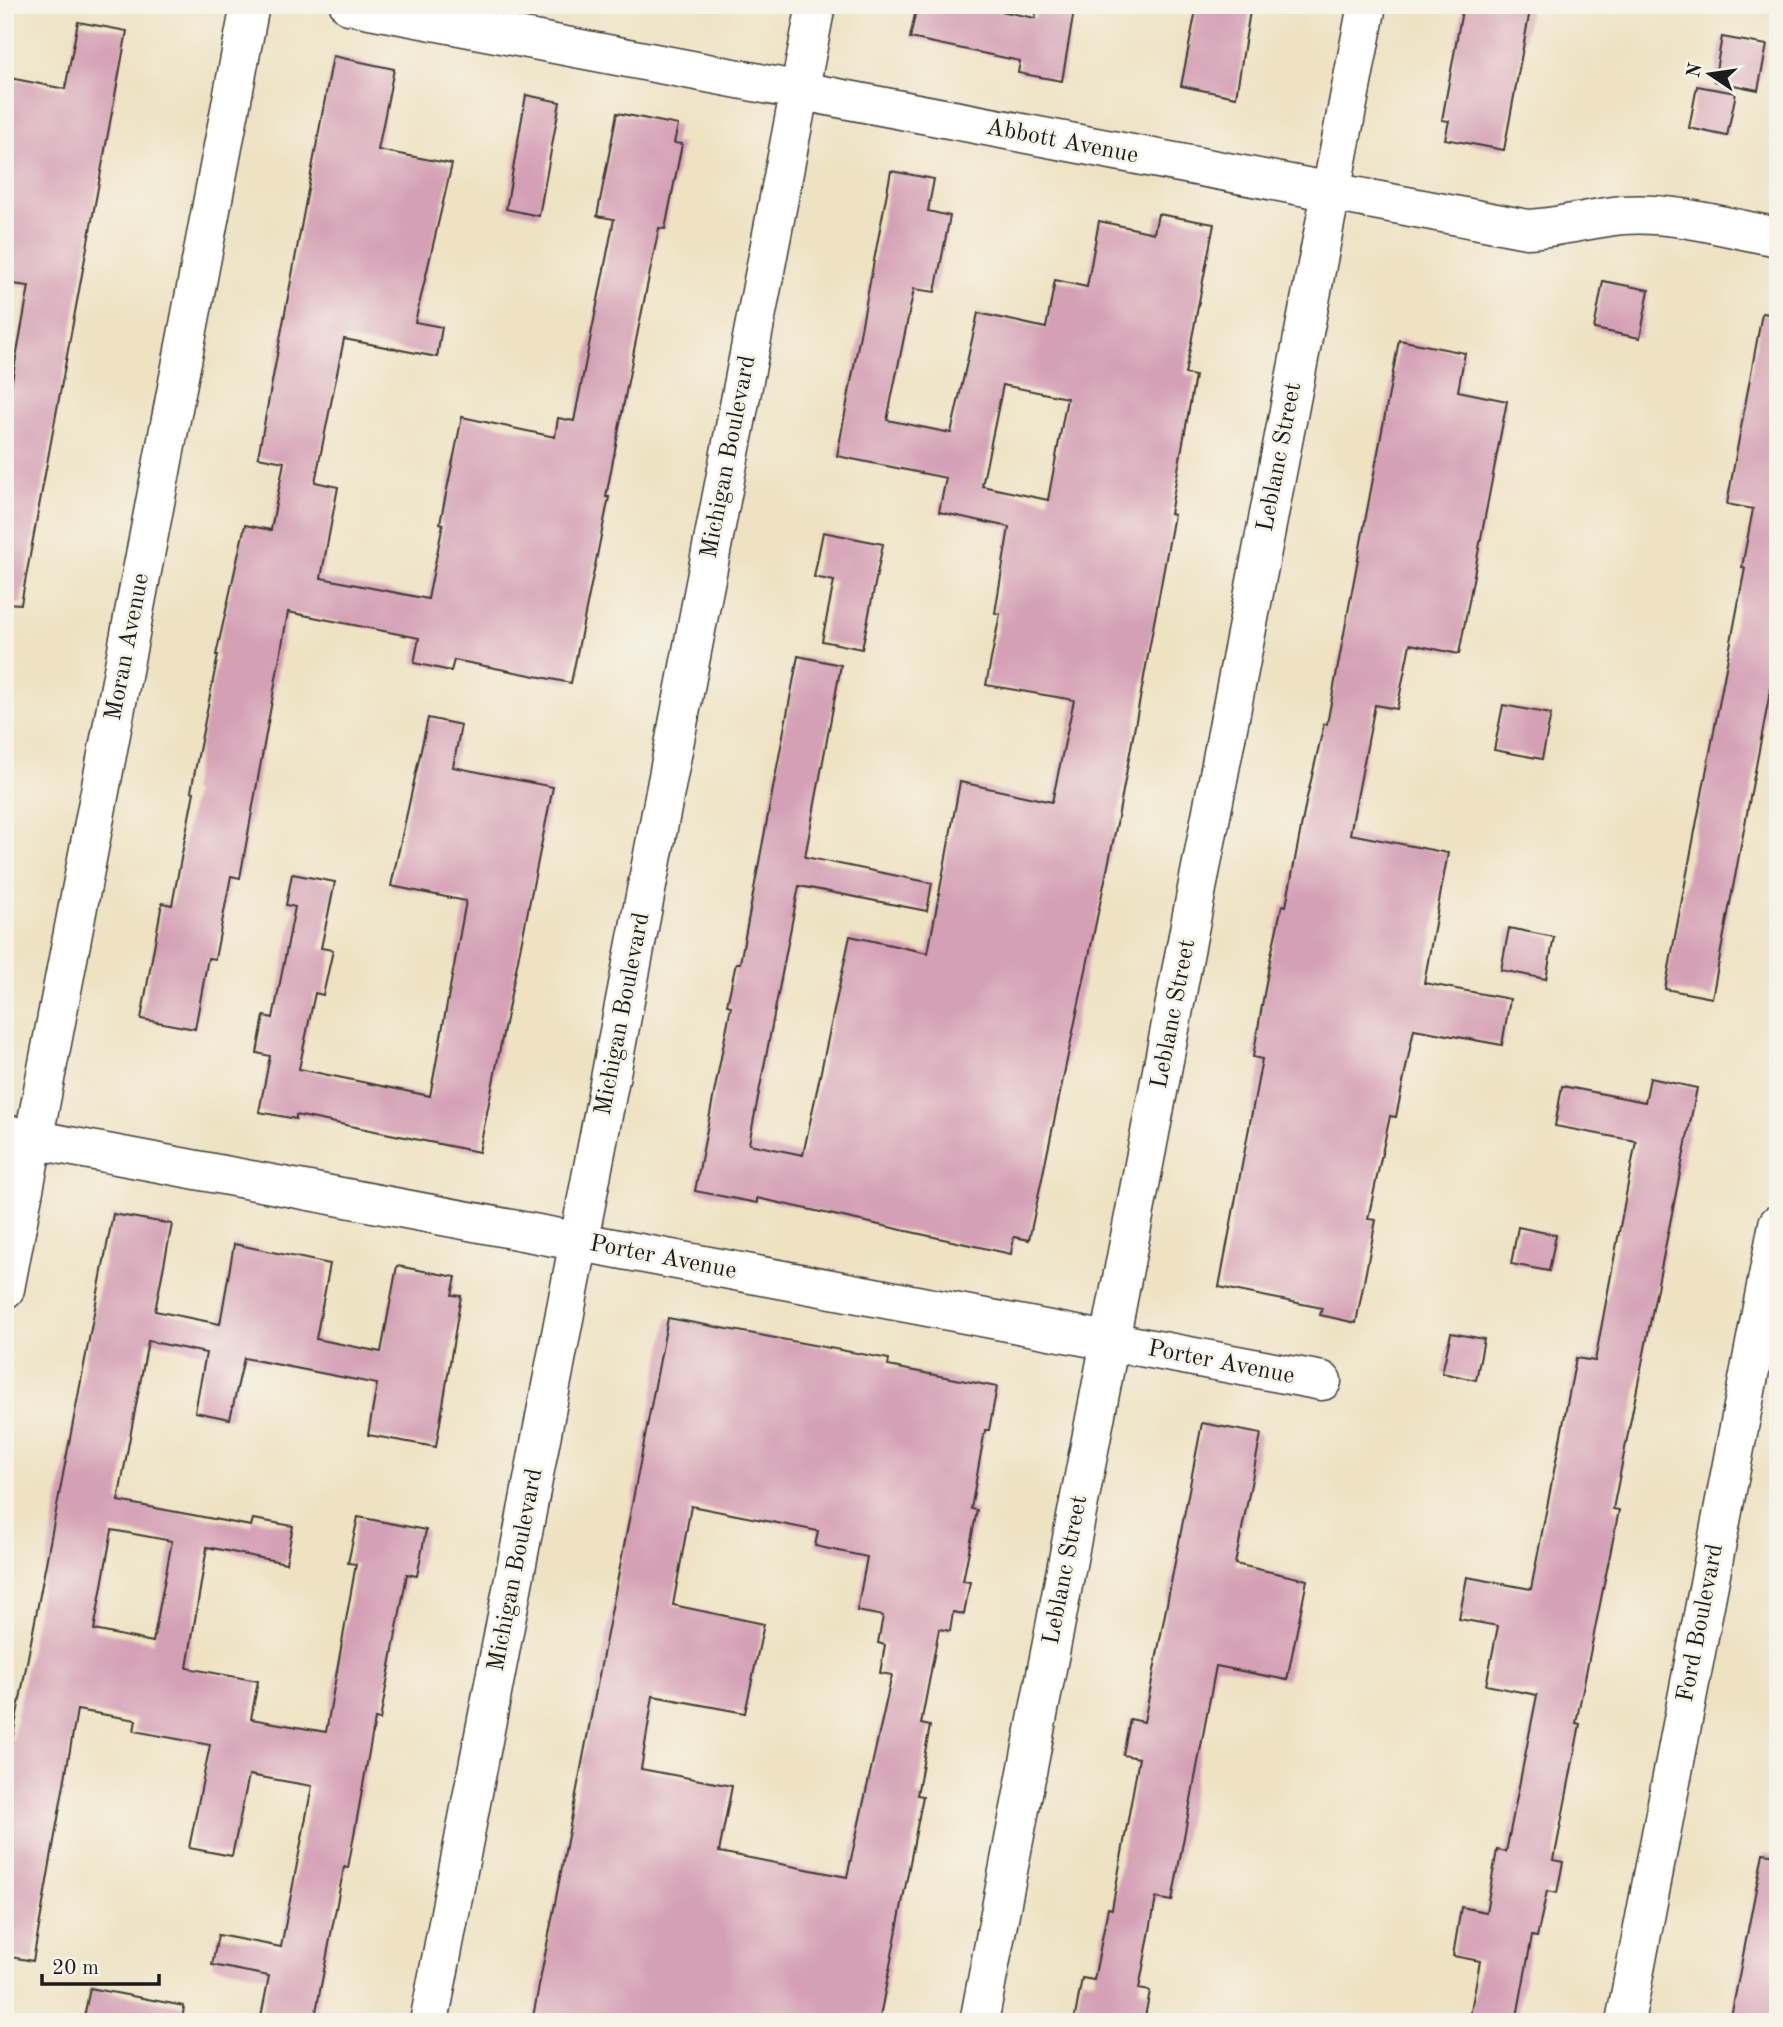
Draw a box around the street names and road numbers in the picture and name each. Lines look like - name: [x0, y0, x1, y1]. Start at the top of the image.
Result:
- street label: Abbott Avenue: [984, 115, 1140, 169]
- street label: Michigan Boulevard: [698, 354, 760, 560]
- street label: Leblanc Street: [1254, 380, 1306, 534]
- street label: Moran Avenue: [102, 571, 154, 723]
- street label: Michigan Boulevard: [592, 911, 654, 1117]
- street label: Leblanc Street: [1148, 937, 1200, 1091]
- street label: Porter Avenue: [588, 1232, 738, 1284]
- street label: Porter Avenue: [1146, 1337, 1296, 1389]
- street label: Michigan Boulevard: [485, 1467, 547, 1673]
- street label: Leblanc Street: [1040, 1493, 1092, 1647]
- street label: Ford Boulevard: [1674, 1542, 1728, 1704]

